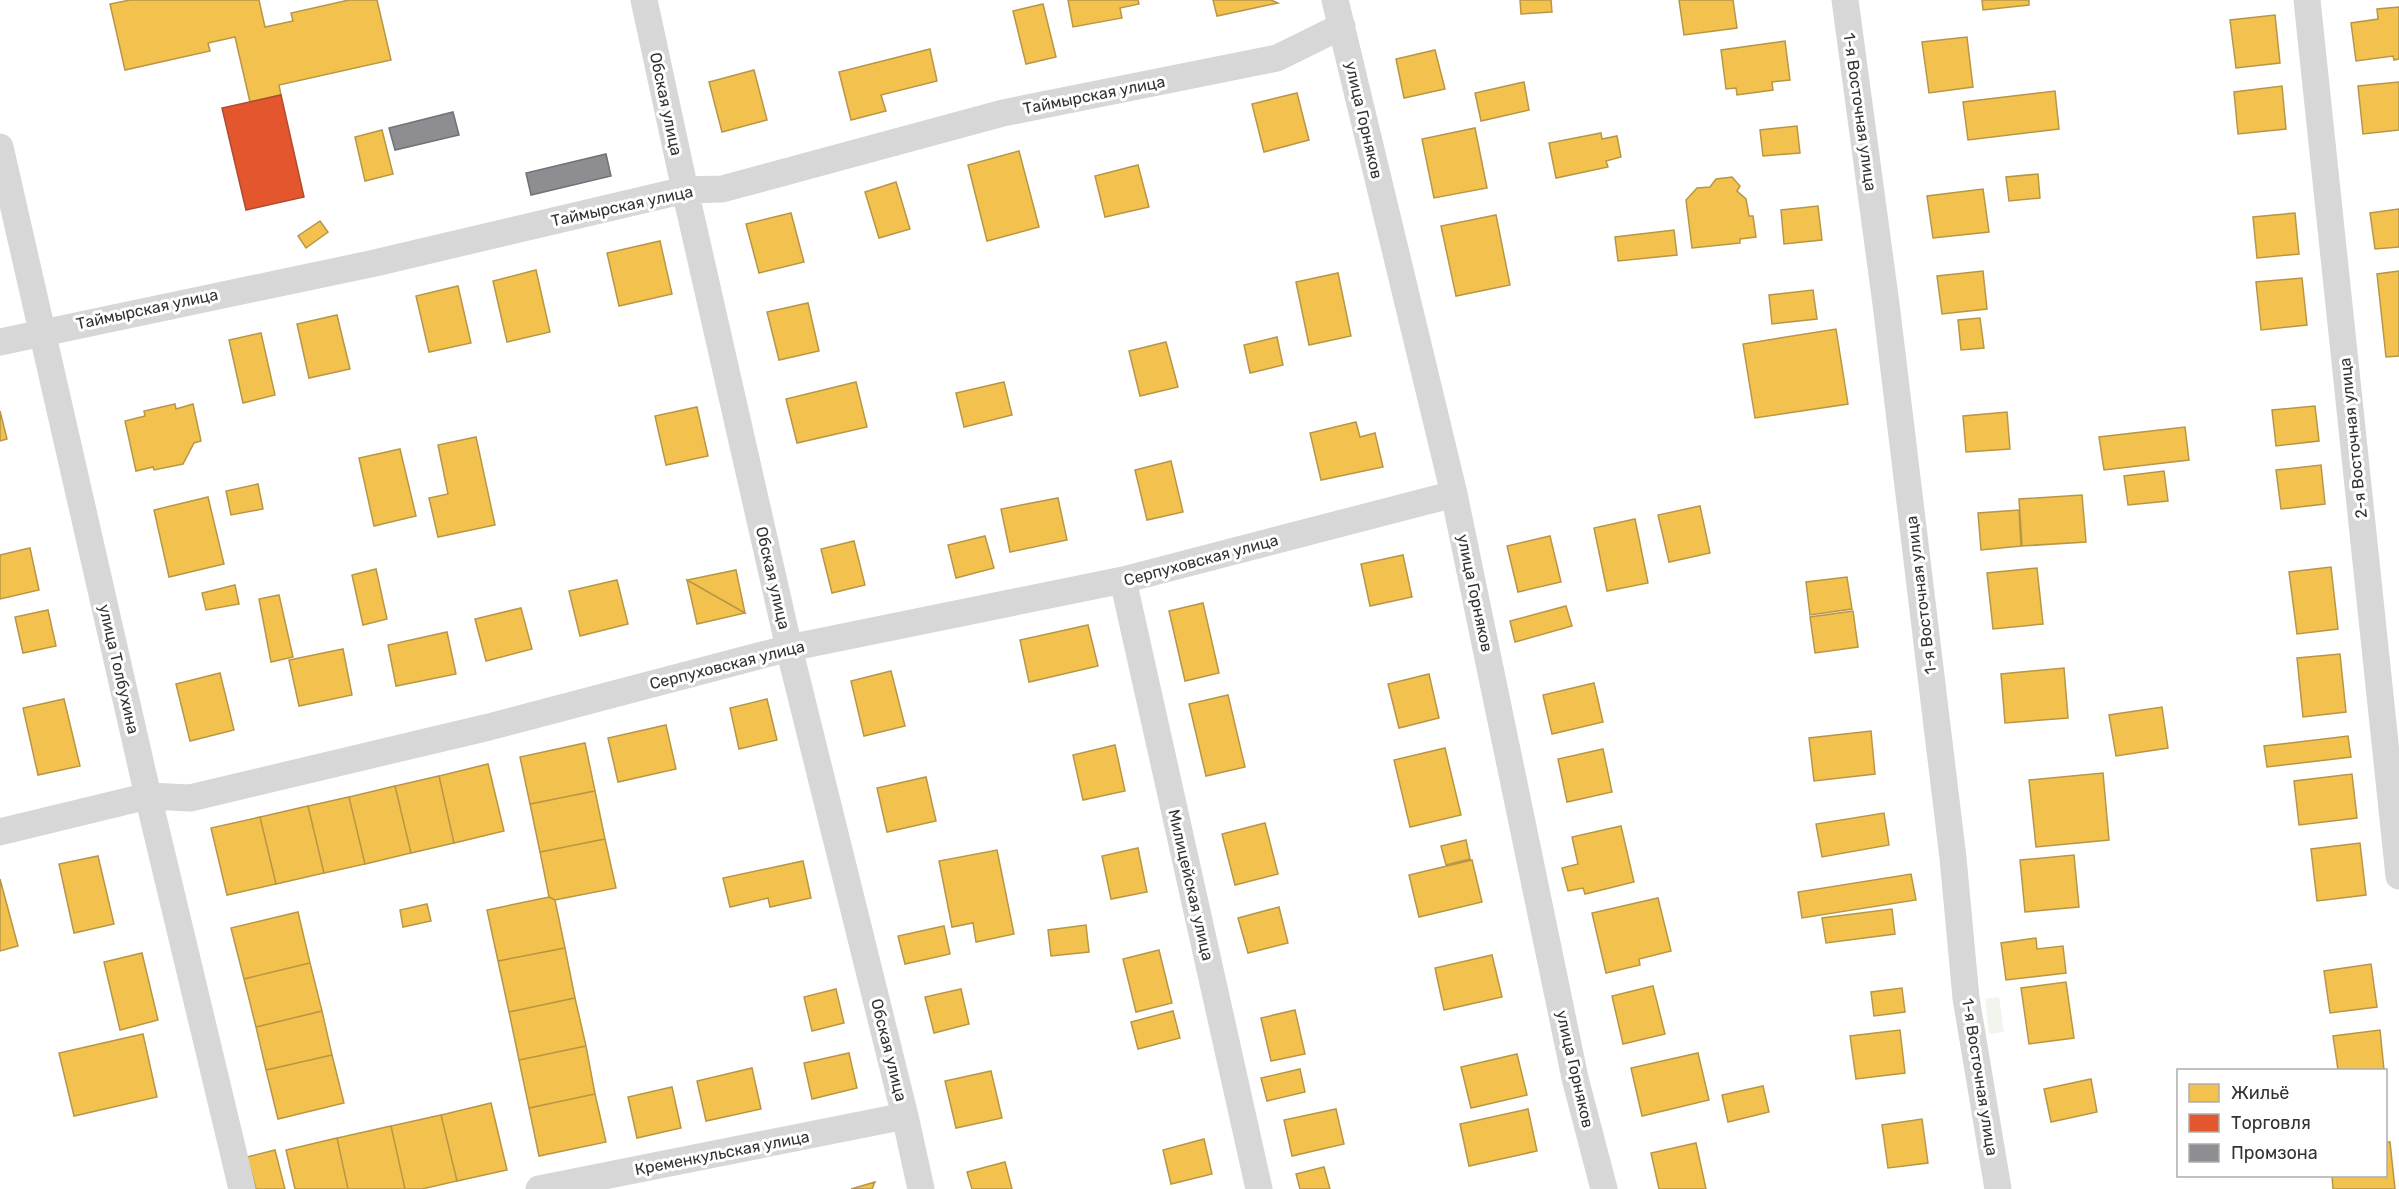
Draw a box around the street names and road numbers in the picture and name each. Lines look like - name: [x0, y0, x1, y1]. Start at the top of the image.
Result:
- street label: 1-я Восточная улица: [1840, 32, 1880, 192]
- street label: Обская улица: [646, 51, 686, 157]
- street label: улица Горняков: [1341, 59, 1387, 181]
- street label: Таймырская улица: [1021, 72, 1167, 118]
- street label: Таймырская улица: [549, 182, 695, 230]
- street label: Таймырская улица: [74, 285, 220, 333]
- street label: 2-я Восточная улица: [2335, 357, 2371, 519]
- street label: 1-я Восточная улица: [1902, 515, 1940, 675]
- street label: Обская улица: [752, 525, 794, 631]
- street label: Серпуховская улица: [1122, 530, 1280, 590]
- street label: улица Горняков: [1453, 532, 1497, 654]
- street label: улица Толбухина: [95, 602, 143, 736]
- street label: Серпуховская улица: [648, 637, 806, 693]
- street label: Милицейская улица: [1164, 807, 1218, 963]
- street label: Обская улица: [867, 997, 911, 1103]
- street label: 1-я Восточная улица: [1958, 997, 2002, 1157]
- street label: улица Горняков: [1552, 1008, 1598, 1130]
- street label: Кременкульская улица: [633, 1127, 811, 1179]

